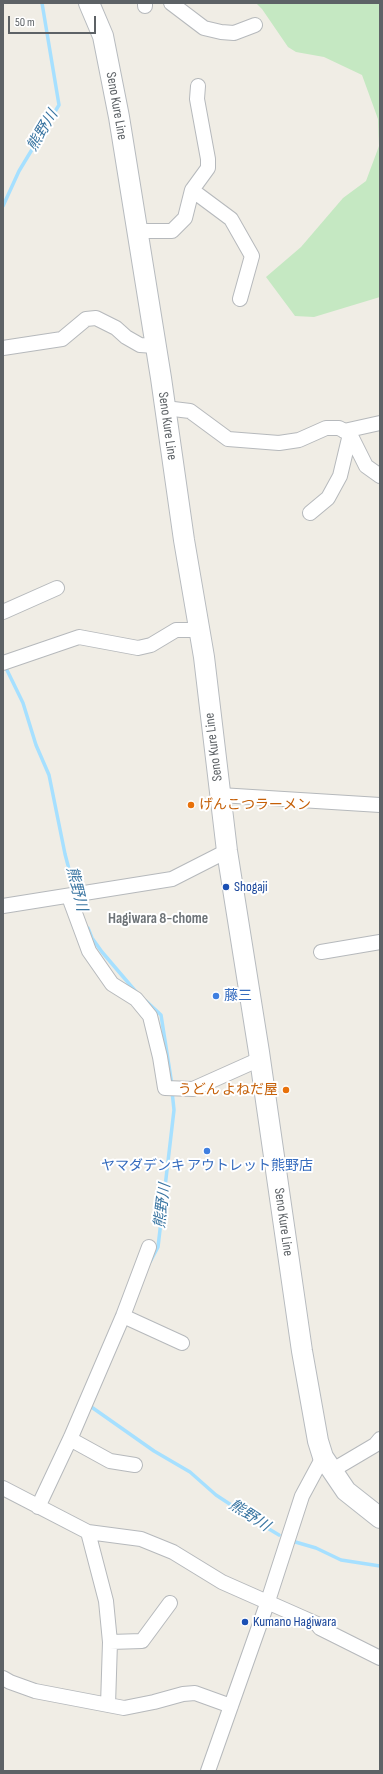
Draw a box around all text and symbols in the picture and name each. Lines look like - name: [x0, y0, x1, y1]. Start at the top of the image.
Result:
- scale bar: [10, 8, 98, 34]
- text: 50 m: [15, 15, 35, 30]
- street label: Seno Kure Line: [102, 71, 130, 141]
- water label: 熊野川: [24, 107, 62, 155]
- street label: Seno Kure Line: [154, 391, 180, 461]
- street label: Seno Kure Line: [201, 712, 227, 782]
- place label: げんこつラーメン: [199, 797, 311, 813]
- marker: げんこつラーメン: [186, 800, 196, 810]
- water label: 熊野川: [62, 865, 90, 913]
- place label: Shogaji: [234, 879, 268, 895]
- marker: Shogaji: [221, 882, 231, 892]
- district label: Hagiwara 8-chome: [108, 910, 208, 928]
- place label: 藤三: [224, 988, 252, 1004]
- marker: 藤三: [211, 991, 221, 1001]
- place label: うどん よねだ屋: [178, 1082, 278, 1098]
- marker: うどん よねだ屋: [281, 1085, 291, 1095]
- marker: ヤマダデンキ アウトレット熊野店: [202, 1146, 212, 1156]
- place label: ヤマダデンキ アウトレット熊野店: [101, 1158, 313, 1174]
- water label: 熊野川: [151, 1183, 175, 1229]
- street label: Seno Kure Line: [270, 1187, 296, 1257]
- water label: 熊野川: [225, 1496, 273, 1536]
- place label: Kumano Hagiwara: [253, 1614, 336, 1630]
- marker: Kumano Hagiwara: [240, 1617, 250, 1627]

